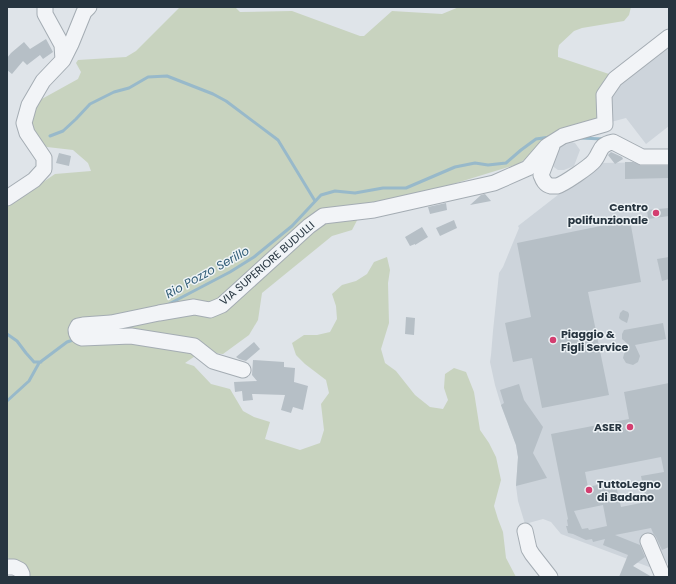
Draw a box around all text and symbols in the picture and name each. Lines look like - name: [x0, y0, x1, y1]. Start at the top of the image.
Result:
- place label: Centro polifunzionale: [568, 199, 648, 228]
- marker: Centro polifunzionale: [651, 208, 661, 218]
- street label: VIA SUPERIORE BUDULLI: [216, 217, 318, 309]
- water label: Rio Pozzo Serillo: [162, 242, 252, 302]
- place label: Piaggio & Figli Service: [561, 326, 629, 355]
- marker: Piaggio & Figli Service: [548, 335, 558, 345]
- place label: ASER: [594, 419, 622, 435]
- marker: ASER: [625, 422, 635, 432]
- place label: TuttoLegno di Badano: [597, 476, 661, 505]
- marker: TuttoLegno di Badano: [584, 485, 594, 495]

